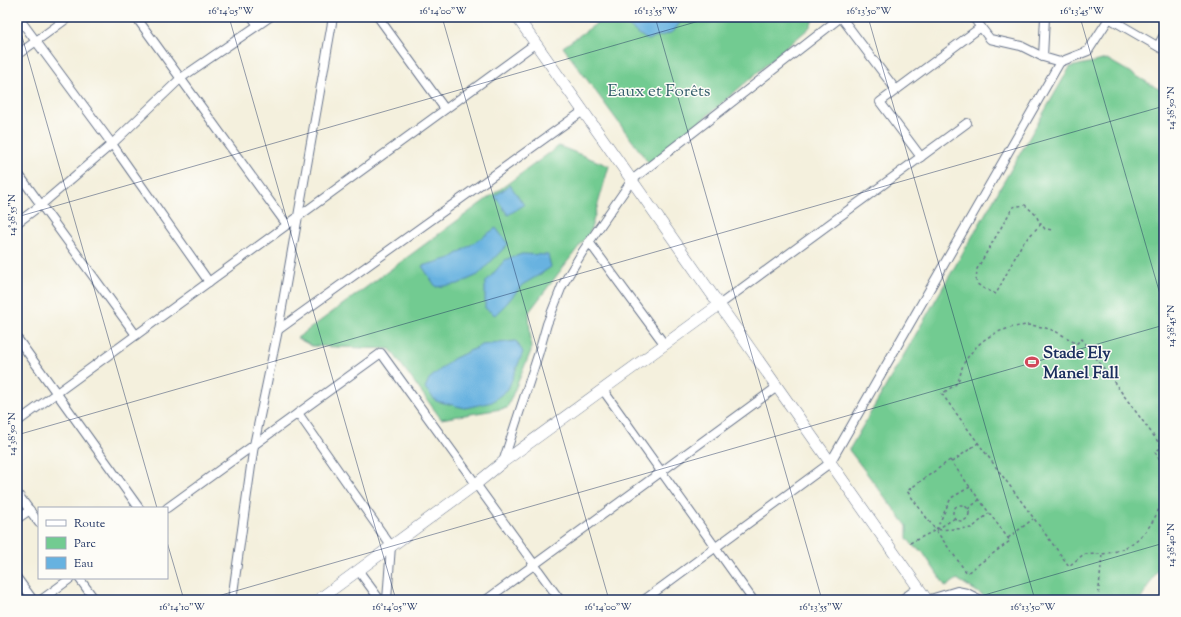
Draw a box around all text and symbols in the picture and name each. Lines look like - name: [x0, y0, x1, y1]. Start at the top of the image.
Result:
- text: 16°14'05"W: [208, 4, 254, 19]
- text: 16°14'00"W: [419, 4, 467, 19]
- text: 16°13'55"W: [634, 4, 678, 19]
- text: 16°13'50"W: [847, 4, 891, 19]
- text: 16°13'45"W: [1060, 4, 1104, 19]
- park label: Eaux et Forêts: [607, 80, 711, 104]
- text: 14°38'50"N: [1164, 86, 1179, 130]
- text: 14°38'55"N: [5, 194, 20, 236]
- text: 14°38'45"N: [1164, 305, 1179, 347]
- place label: Stade Ely Manel Fall: [1043, 342, 1119, 386]
- sports icon: Stade Ely Manel Fall: [1024, 354, 1040, 370]
- text: 14°38'50"N: [5, 412, 20, 456]
- legend: [38, 507, 168, 579]
- text: Route: [74, 515, 106, 533]
- text: 14°38'40"N: [1164, 523, 1179, 567]
- text: Parc: [74, 535, 96, 553]
- text: Eau: [74, 555, 94, 573]
- text: 16°14'10"W: [159, 600, 205, 615]
- text: 16°14'05"W: [372, 600, 418, 615]
- text: 16°14'00"W: [584, 600, 632, 615]
- text: 16°13'55"W: [799, 600, 843, 615]
- text: 16°13'50"W: [1011, 600, 1055, 615]

